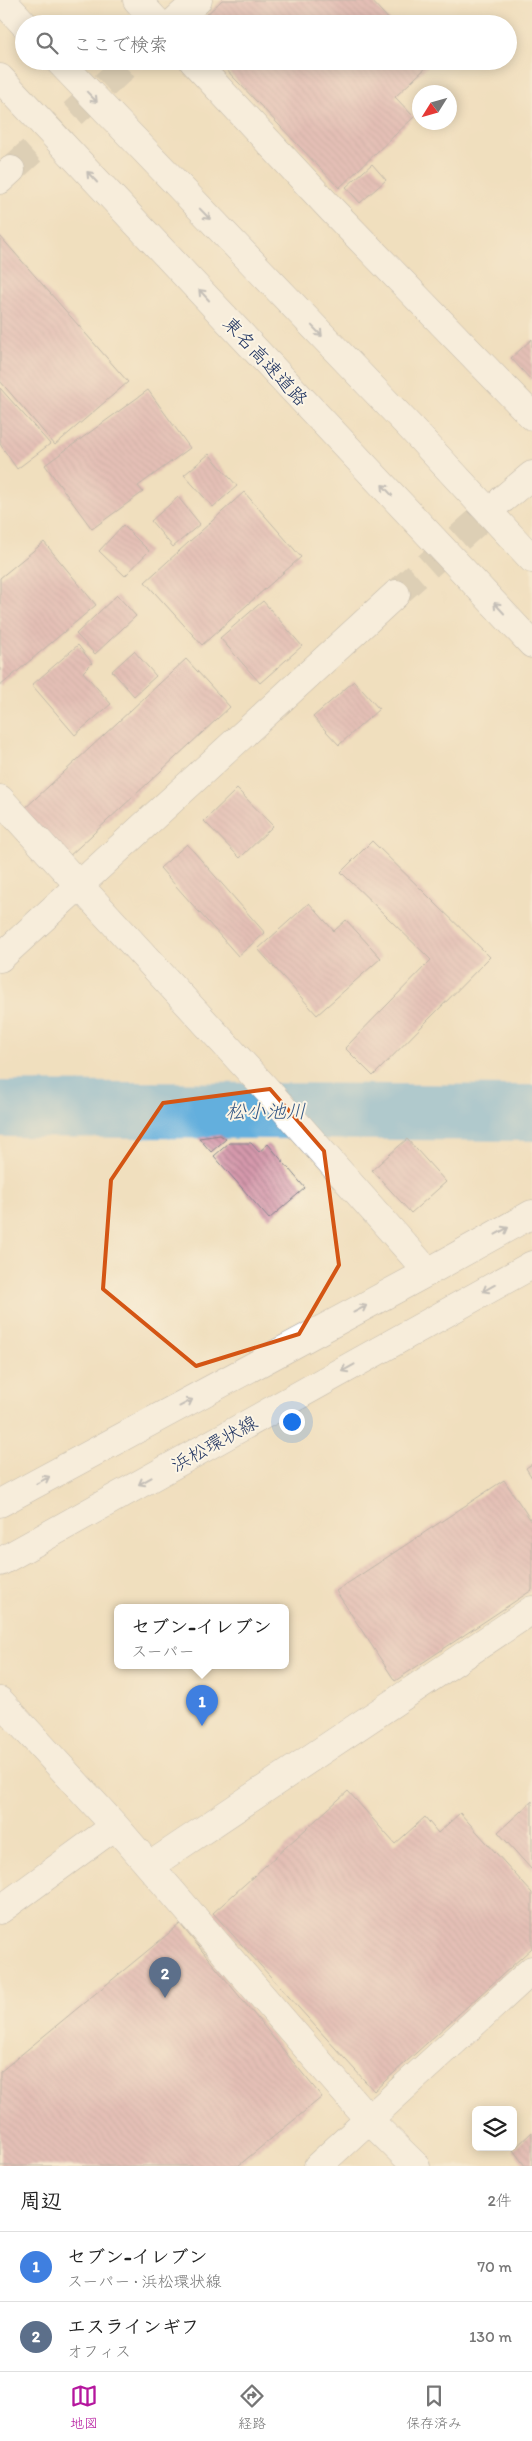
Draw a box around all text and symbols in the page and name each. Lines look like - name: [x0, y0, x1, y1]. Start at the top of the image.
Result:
- search box: [15, 15, 517, 70]
- icon: search: [33, 29, 61, 57]
- text: ここで検索: [73, 33, 168, 56]
- north arrow: [412, 85, 457, 130]
- one-way arrow: [86, 90, 98, 102]
- one-way arrow: [86, 171, 98, 183]
- one-way arrow: [199, 208, 211, 220]
- one-way arrow: [198, 289, 210, 302]
- street label: 東名高速道路: [218, 312, 313, 411]
- one-way arrow: [311, 325, 323, 337]
- one-way arrow: [381, 484, 393, 496]
- one-way arrow: [493, 602, 505, 615]
- water label: 松小池川: [226, 1099, 306, 1123]
- one-way arrow: [495, 1226, 510, 1236]
- one-way arrow: [483, 1284, 497, 1294]
- one-way arrow: [352, 1304, 367, 1313]
- one-way arrow: [341, 1363, 355, 1373]
- one-way arrow: [178, 1398, 193, 1407]
- your location: [279, 1409, 305, 1435]
- street label: 浜松環状線: [167, 1410, 261, 1477]
- one-way arrow: [35, 1474, 50, 1484]
- one-way arrow: [138, 1477, 152, 1487]
- popup: [114, 1604, 289, 1669]
- text: セブン-イレブン: [131, 1615, 272, 1638]
- text: スーパー: [131, 1642, 195, 1661]
- pin: 1: [186, 1685, 218, 1726]
- pin: 2: [149, 1957, 181, 1998]
- map controls: [472, 2106, 517, 2151]
- button: layers: [472, 2106, 517, 2151]
- text: 周辺: [20, 2188, 62, 2213]
- text: 2件: [488, 2191, 512, 2210]
- text: セブン-イレブン: [67, 2245, 208, 2268]
- text: 1: [32, 2257, 40, 2276]
- text: 70 m: [477, 2257, 512, 2276]
- text: スーパー · 浜松環状線: [67, 2272, 221, 2291]
- text: エスラインギフ: [67, 2315, 200, 2338]
- text: 2: [32, 2327, 40, 2346]
- text: 130 m: [469, 2327, 512, 2346]
- text: オフィス: [67, 2342, 131, 2361]
- tab: 地図: [70, 2382, 98, 2432]
- tab: 経路: [238, 2382, 266, 2432]
- tab: 保存済み: [406, 2382, 462, 2432]

